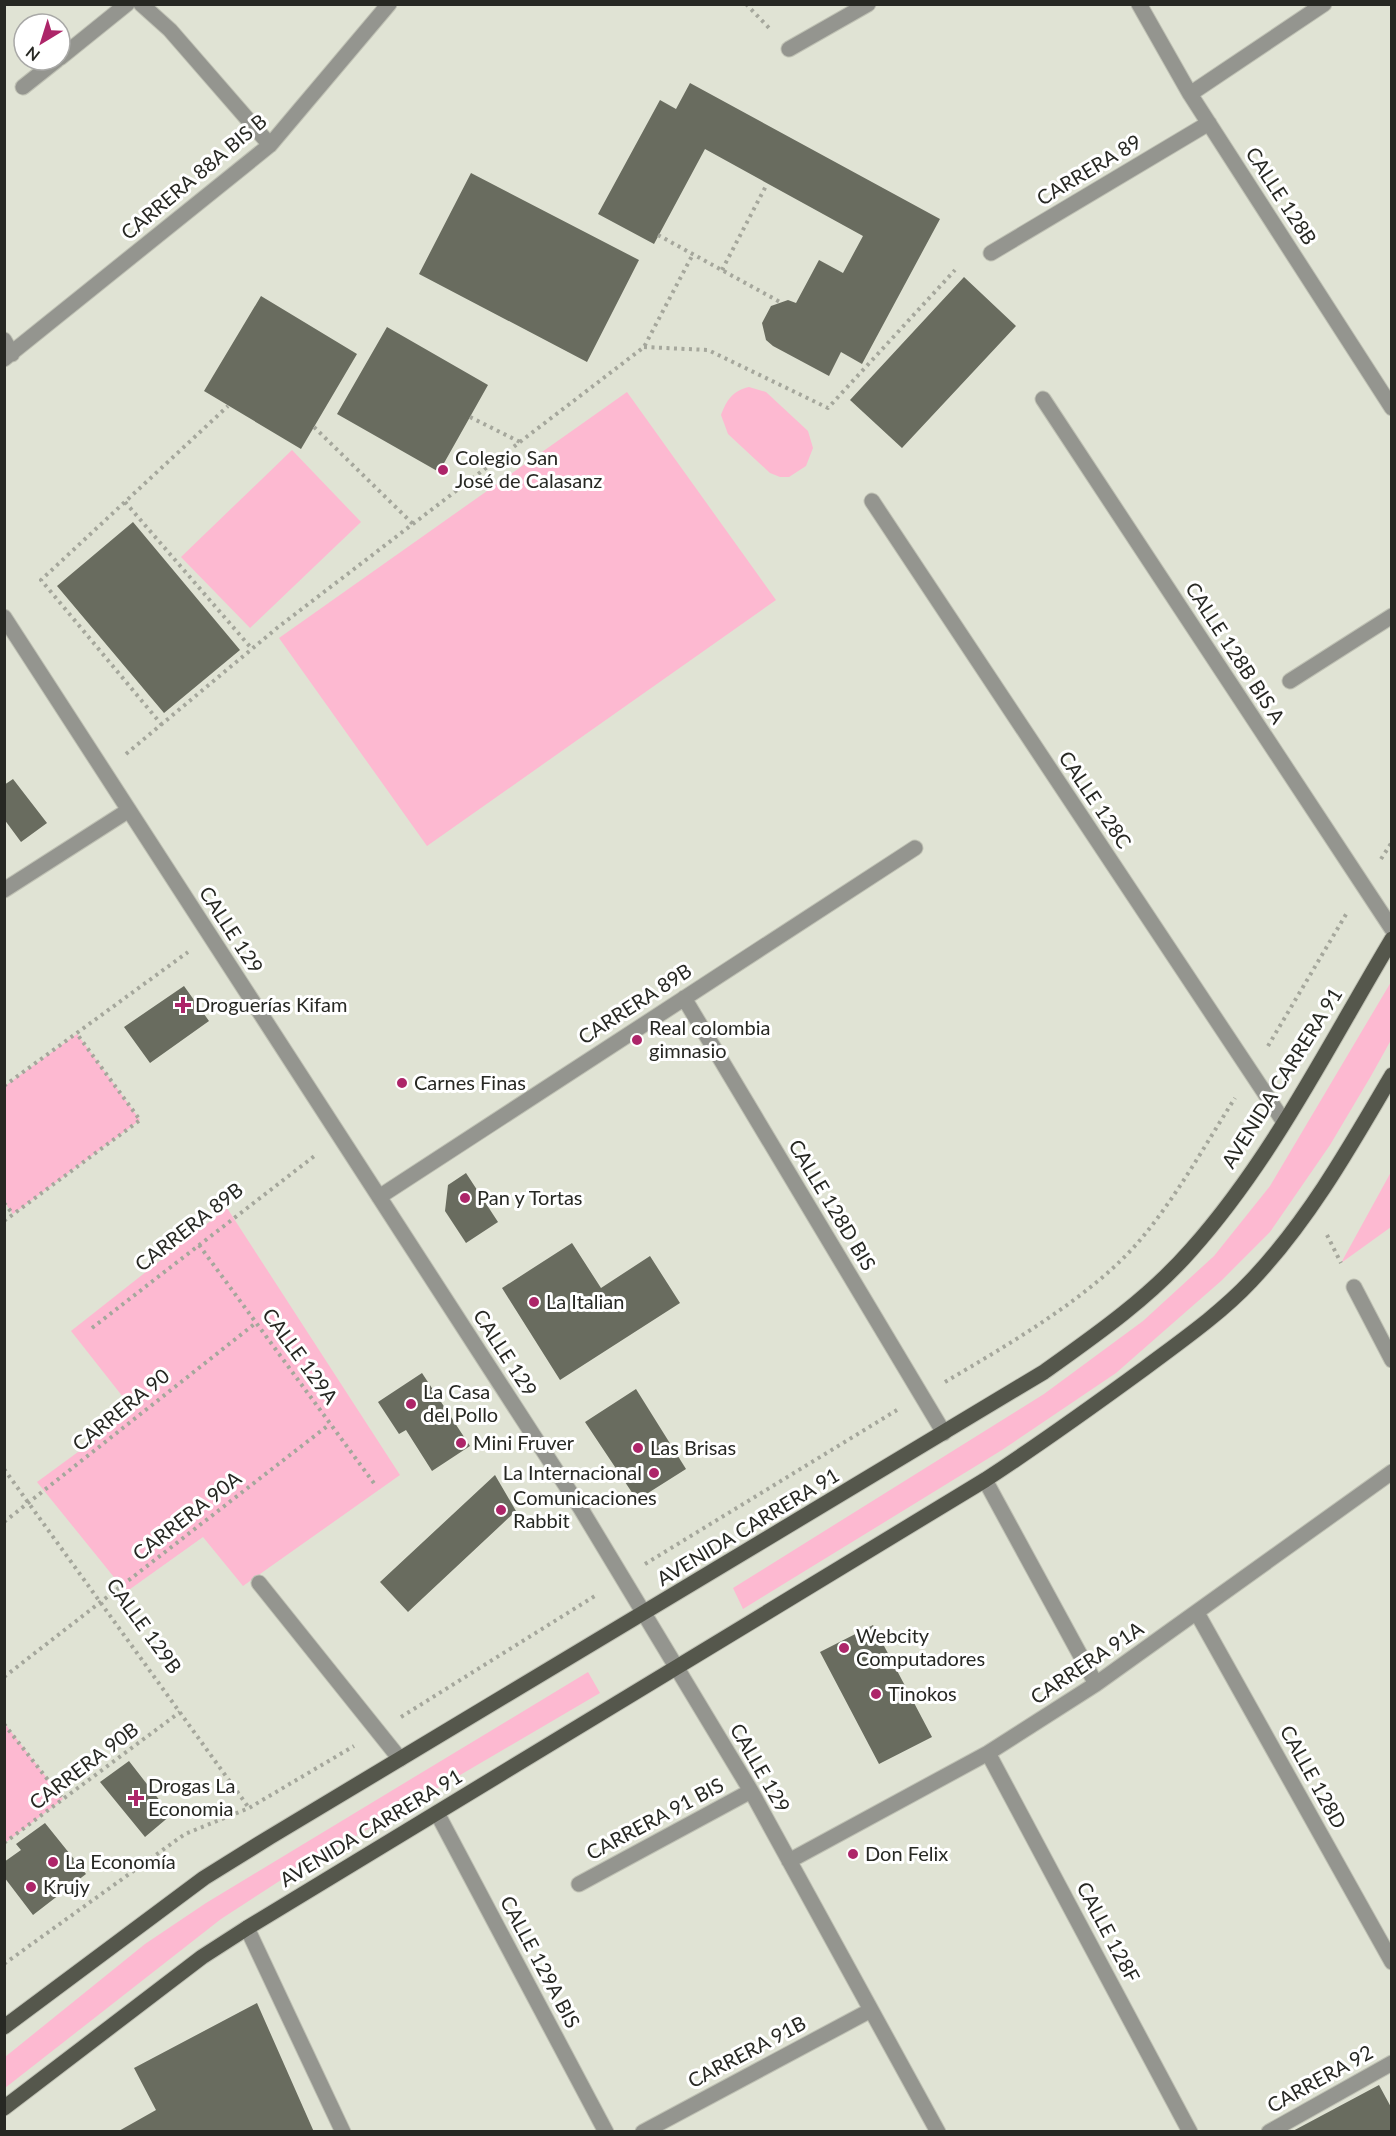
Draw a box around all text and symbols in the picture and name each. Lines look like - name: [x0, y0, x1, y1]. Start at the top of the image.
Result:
- north arrow: [12, 12, 72, 72]
- text: N: [22, 43, 43, 65]
- street label: CARRERA 88A BIS B: [116, 108, 271, 244]
- street label: CARRERA 89: [1032, 129, 1145, 210]
- street label: CALLE 128B: [1241, 142, 1322, 249]
- place label: Colegio San José de Calasanz: [455, 445, 602, 492]
- marker: Colegio San José de Calasanz: [436, 463, 450, 477]
- street label: CALLE 128B BIS A: [1181, 577, 1291, 728]
- street label: CALLE 128C: [1054, 746, 1137, 853]
- street label: CALLE 129: [195, 881, 269, 977]
- street label: CARRERA 89B: [573, 958, 696, 1049]
- street label: AVENIDA CARRERA 91: [1216, 983, 1347, 1172]
- place label: Droguerías Kifam: [195, 992, 347, 1016]
- marker: Droguerías Kifam: [176, 998, 190, 1012]
- place label: Real colombia gimnasio: [649, 1015, 770, 1062]
- marker: Real colombia gimnasio: [630, 1033, 644, 1047]
- place label: Carnes Finas: [414, 1070, 526, 1094]
- marker: Carnes Finas: [395, 1076, 409, 1090]
- street label: CALLE 128D BIS: [784, 1135, 881, 1274]
- street label: CARRERA 89B: [130, 1177, 247, 1276]
- place label: Pan y Tortas: [477, 1185, 583, 1209]
- marker: Pan y Tortas: [458, 1191, 472, 1205]
- place label: La Italian: [546, 1289, 624, 1313]
- marker: La Italian: [527, 1295, 541, 1309]
- street label: CALLE 129A: [258, 1303, 344, 1408]
- street label: CALLE 129: [469, 1304, 543, 1400]
- street label: CARRERA 90: [67, 1363, 173, 1455]
- place label: La Casa del Pollo: [423, 1379, 498, 1426]
- marker: La Casa del Pollo: [404, 1397, 418, 1411]
- place label: Mini Fruver: [473, 1430, 575, 1454]
- place label: Las Brisas: [650, 1435, 736, 1459]
- marker: Mini Fruver: [454, 1436, 468, 1450]
- marker: Las Brisas: [631, 1441, 645, 1455]
- place label: La Internacional: [503, 1460, 642, 1484]
- street label: AVENIDA CARRERA 91: [652, 1462, 843, 1590]
- street label: CARRERA 90A: [127, 1465, 246, 1565]
- marker: La Internacional: [647, 1466, 661, 1480]
- place label: Comunicaciones Rabbit: [513, 1485, 657, 1532]
- marker: Comunicaciones Rabbit: [494, 1503, 508, 1517]
- street label: CALLE 129B: [102, 1573, 187, 1678]
- street label: CARRERA 91A: [1026, 1615, 1148, 1709]
- place label: Webcity Computadores: [856, 1623, 985, 1670]
- marker: Webcity Computadores: [837, 1641, 851, 1655]
- place label: Tinokos: [888, 1681, 957, 1705]
- marker: Tinokos: [869, 1687, 883, 1701]
- street label: CARRERA 90B: [24, 1716, 143, 1814]
- street label: CALLE 129: [726, 1719, 796, 1816]
- street label: CALLE 128D: [1276, 1721, 1352, 1832]
- street label: AVENIDA CARRERA 91: [275, 1763, 466, 1891]
- street label: CARRERA 91 BIS: [582, 1772, 727, 1864]
- place label: Drogas La Economia: [148, 1773, 236, 1820]
- marker: Drogas La Economia: [129, 1791, 143, 1805]
- place label: Don Felix: [865, 1841, 948, 1865]
- marker: Don Felix: [846, 1847, 860, 1861]
- place label: La Economía: [65, 1849, 176, 1873]
- marker: La Economía: [46, 1855, 60, 1869]
- place label: Krujy: [43, 1874, 90, 1898]
- street label: CALLE 128F: [1072, 1877, 1145, 1986]
- marker: Krujy: [24, 1880, 38, 1894]
- street label: CALLE 129A BIS: [496, 1891, 586, 2032]
- street label: CARRERA 91B: [683, 2010, 810, 2092]
- street label: CARRERA 92: [1262, 2039, 1377, 2117]

